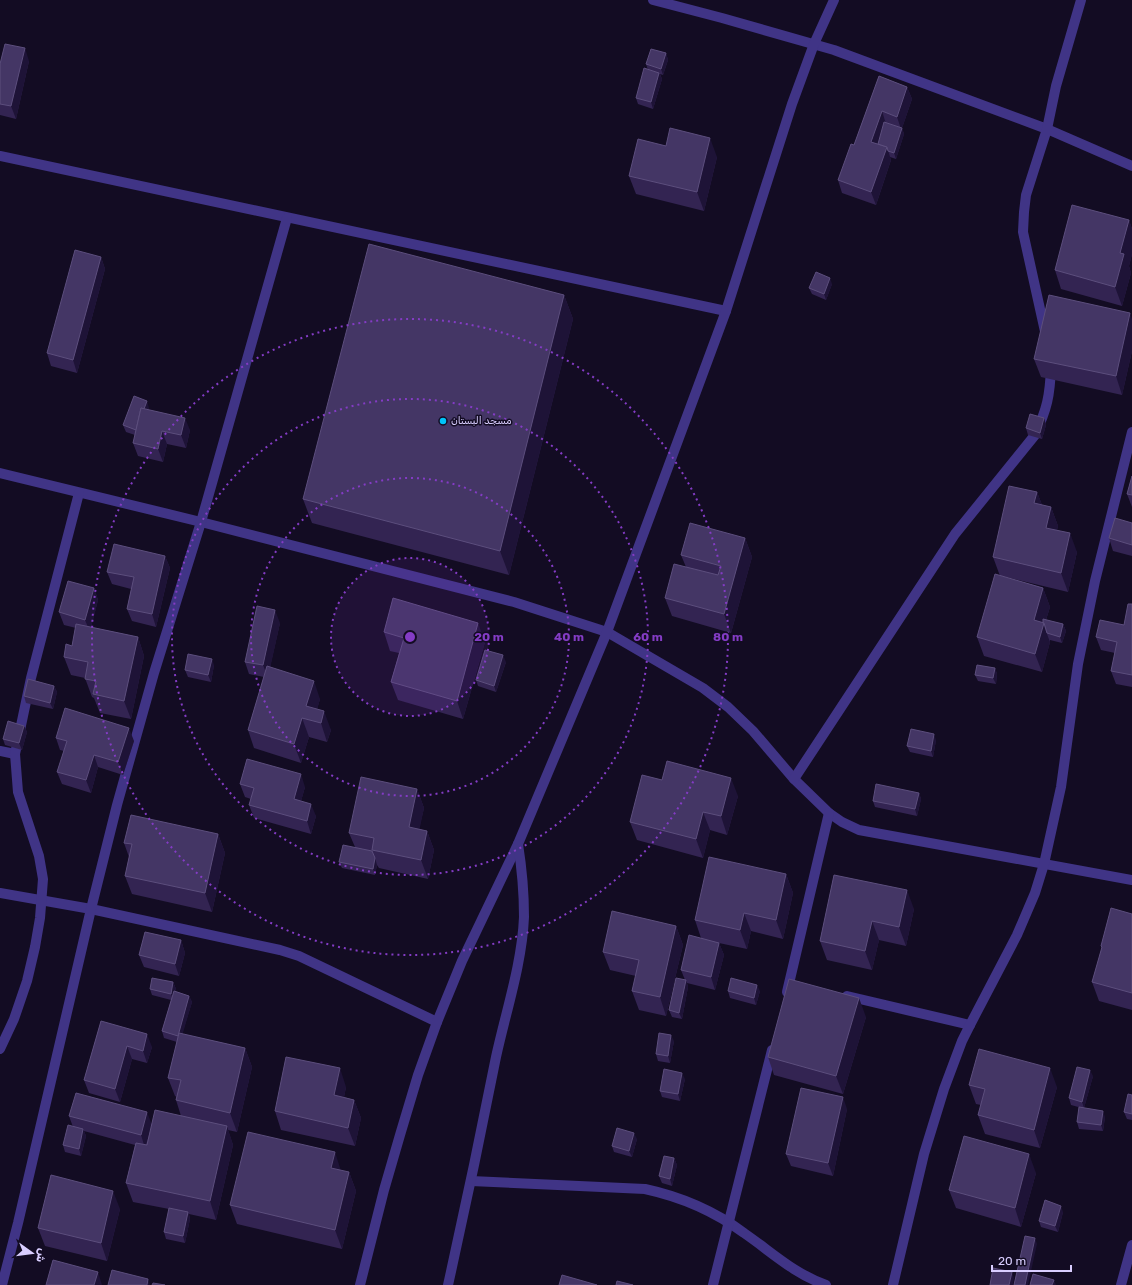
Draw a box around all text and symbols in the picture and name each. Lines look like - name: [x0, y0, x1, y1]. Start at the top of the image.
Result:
- place label: مسجد البستان: [451, 415, 512, 427]
- marker: مسجد البستان: [438, 416, 448, 426]
- centre of rings: [403, 630, 417, 644]
- text: 20 m: [474, 630, 504, 644]
- text: 40 m: [554, 630, 584, 644]
- text: 60 m: [633, 630, 663, 644]
- text: 80 m: [713, 630, 743, 644]
- north arrow: [12, 1233, 52, 1273]
- text: ش: [33, 1247, 49, 1264]
- scale bar: [992, 1247, 1071, 1273]
- text: 20 m: [998, 1254, 1026, 1268]

